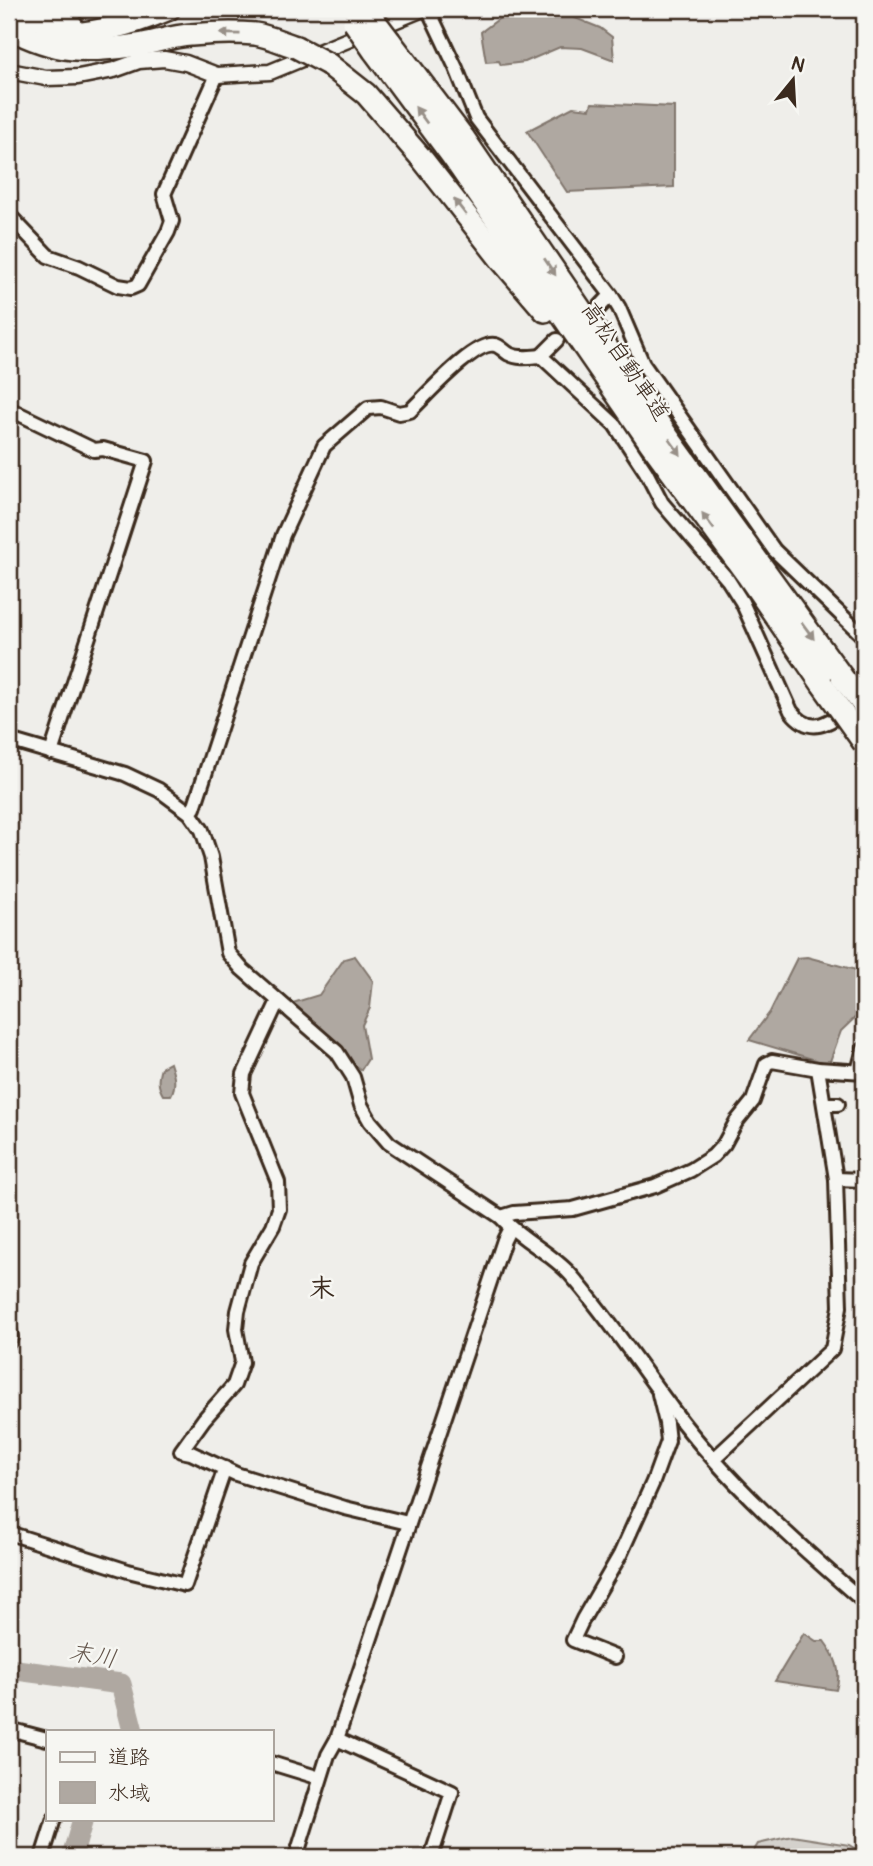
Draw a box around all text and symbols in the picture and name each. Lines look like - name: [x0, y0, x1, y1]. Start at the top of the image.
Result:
- one-way arrow: [218, 28, 240, 40]
- north arrow: [758, 46, 828, 116]
- text: N: [788, 51, 808, 78]
- one-way arrow: [415, 106, 429, 124]
- one-way arrow: [454, 198, 468, 216]
- one-way arrow: [543, 257, 556, 276]
- street label: 高松自動車道: [575, 296, 676, 427]
- one-way arrow: [667, 437, 682, 455]
- one-way arrow: [701, 512, 715, 530]
- one-way arrow: [801, 622, 815, 640]
- district label: 末: [309, 1273, 335, 1305]
- water label: 末川: [67, 1637, 119, 1674]
- legend: [46, 1730, 273, 1820]
- text: 道路: [108, 1744, 150, 1771]
- text: 水域: [108, 1780, 150, 1807]

